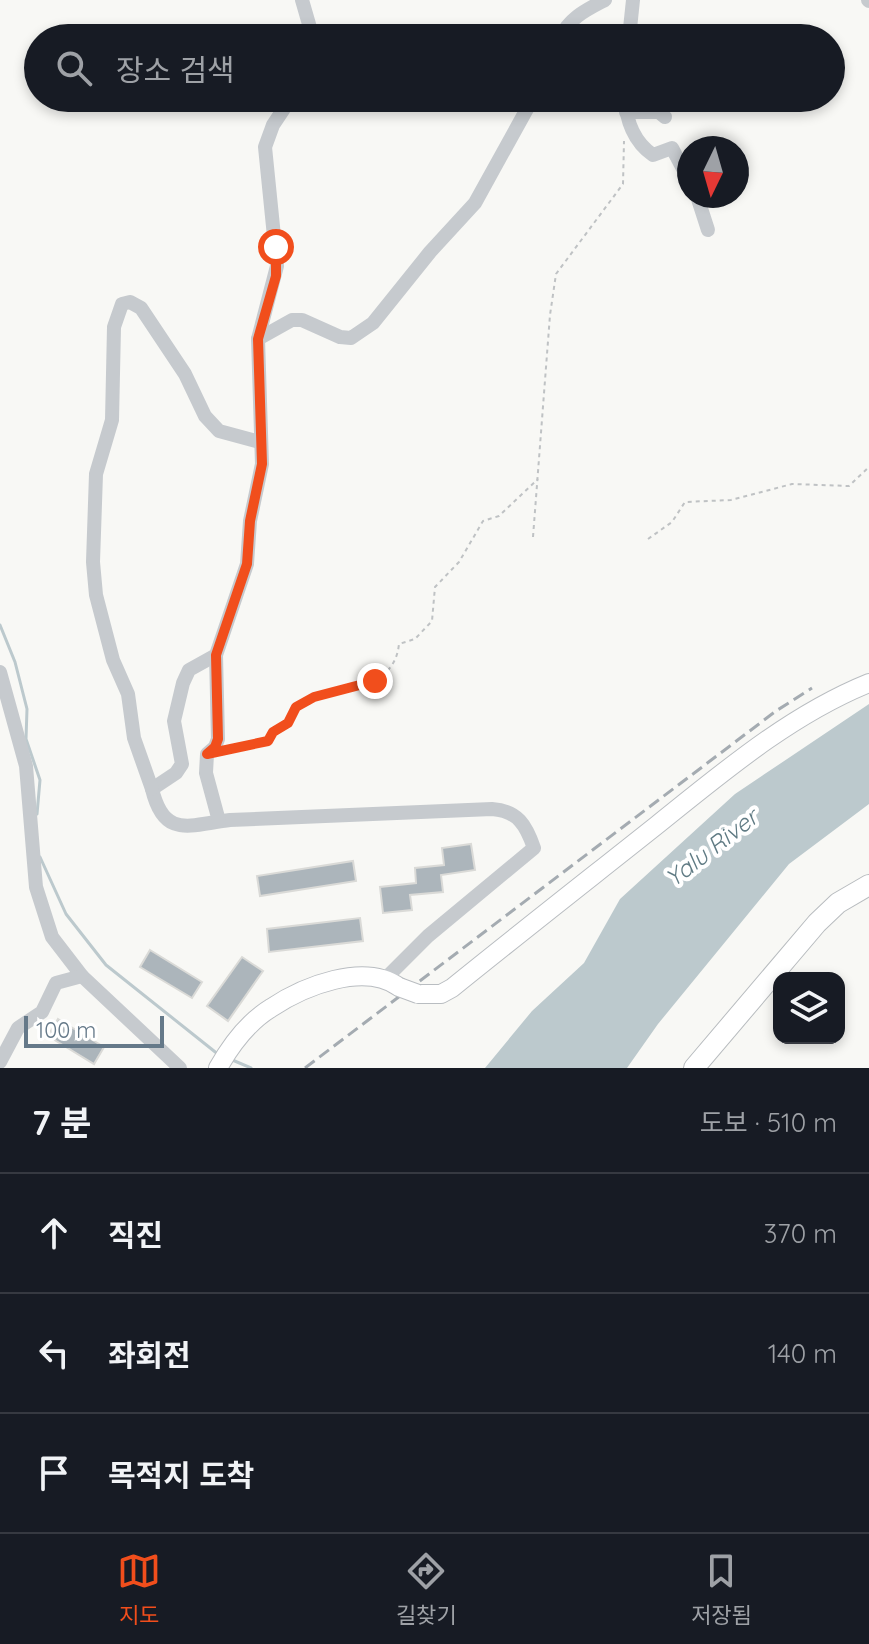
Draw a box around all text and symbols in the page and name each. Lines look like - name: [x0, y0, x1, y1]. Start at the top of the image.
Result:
- search box: [24, 24, 845, 112]
- icon: search: [52, 46, 96, 90]
- text: 장소 검색: [116, 51, 235, 89]
- north arrow: [677, 136, 749, 208]
- route start: [258, 229, 294, 265]
- route end: [357, 663, 393, 699]
- water label: Yalu River: [659, 800, 766, 893]
- map controls: [773, 972, 845, 1044]
- button: layers: [773, 972, 845, 1044]
- scale bar: [24, 1012, 164, 1048]
- text: 100 m: [36, 1016, 96, 1044]
- text: 7 분: [32, 1101, 91, 1144]
- text: 도보 · 510 m: [700, 1106, 837, 1139]
- icon: ahead: [32, 1211, 76, 1255]
- text: 직진: [108, 1216, 163, 1254]
- text: 370 m: [764, 1217, 837, 1250]
- icon: left: [32, 1331, 76, 1375]
- text: 좌회전: [108, 1336, 191, 1374]
- text: 140 m: [768, 1337, 837, 1370]
- icon: arrive: [32, 1451, 76, 1495]
- text: 목적지 도착: [108, 1456, 254, 1494]
- tab: 지도: [117, 1549, 161, 1629]
- tab: 길찾기: [396, 1549, 456, 1629]
- tab: 저장됨: [691, 1549, 752, 1629]

